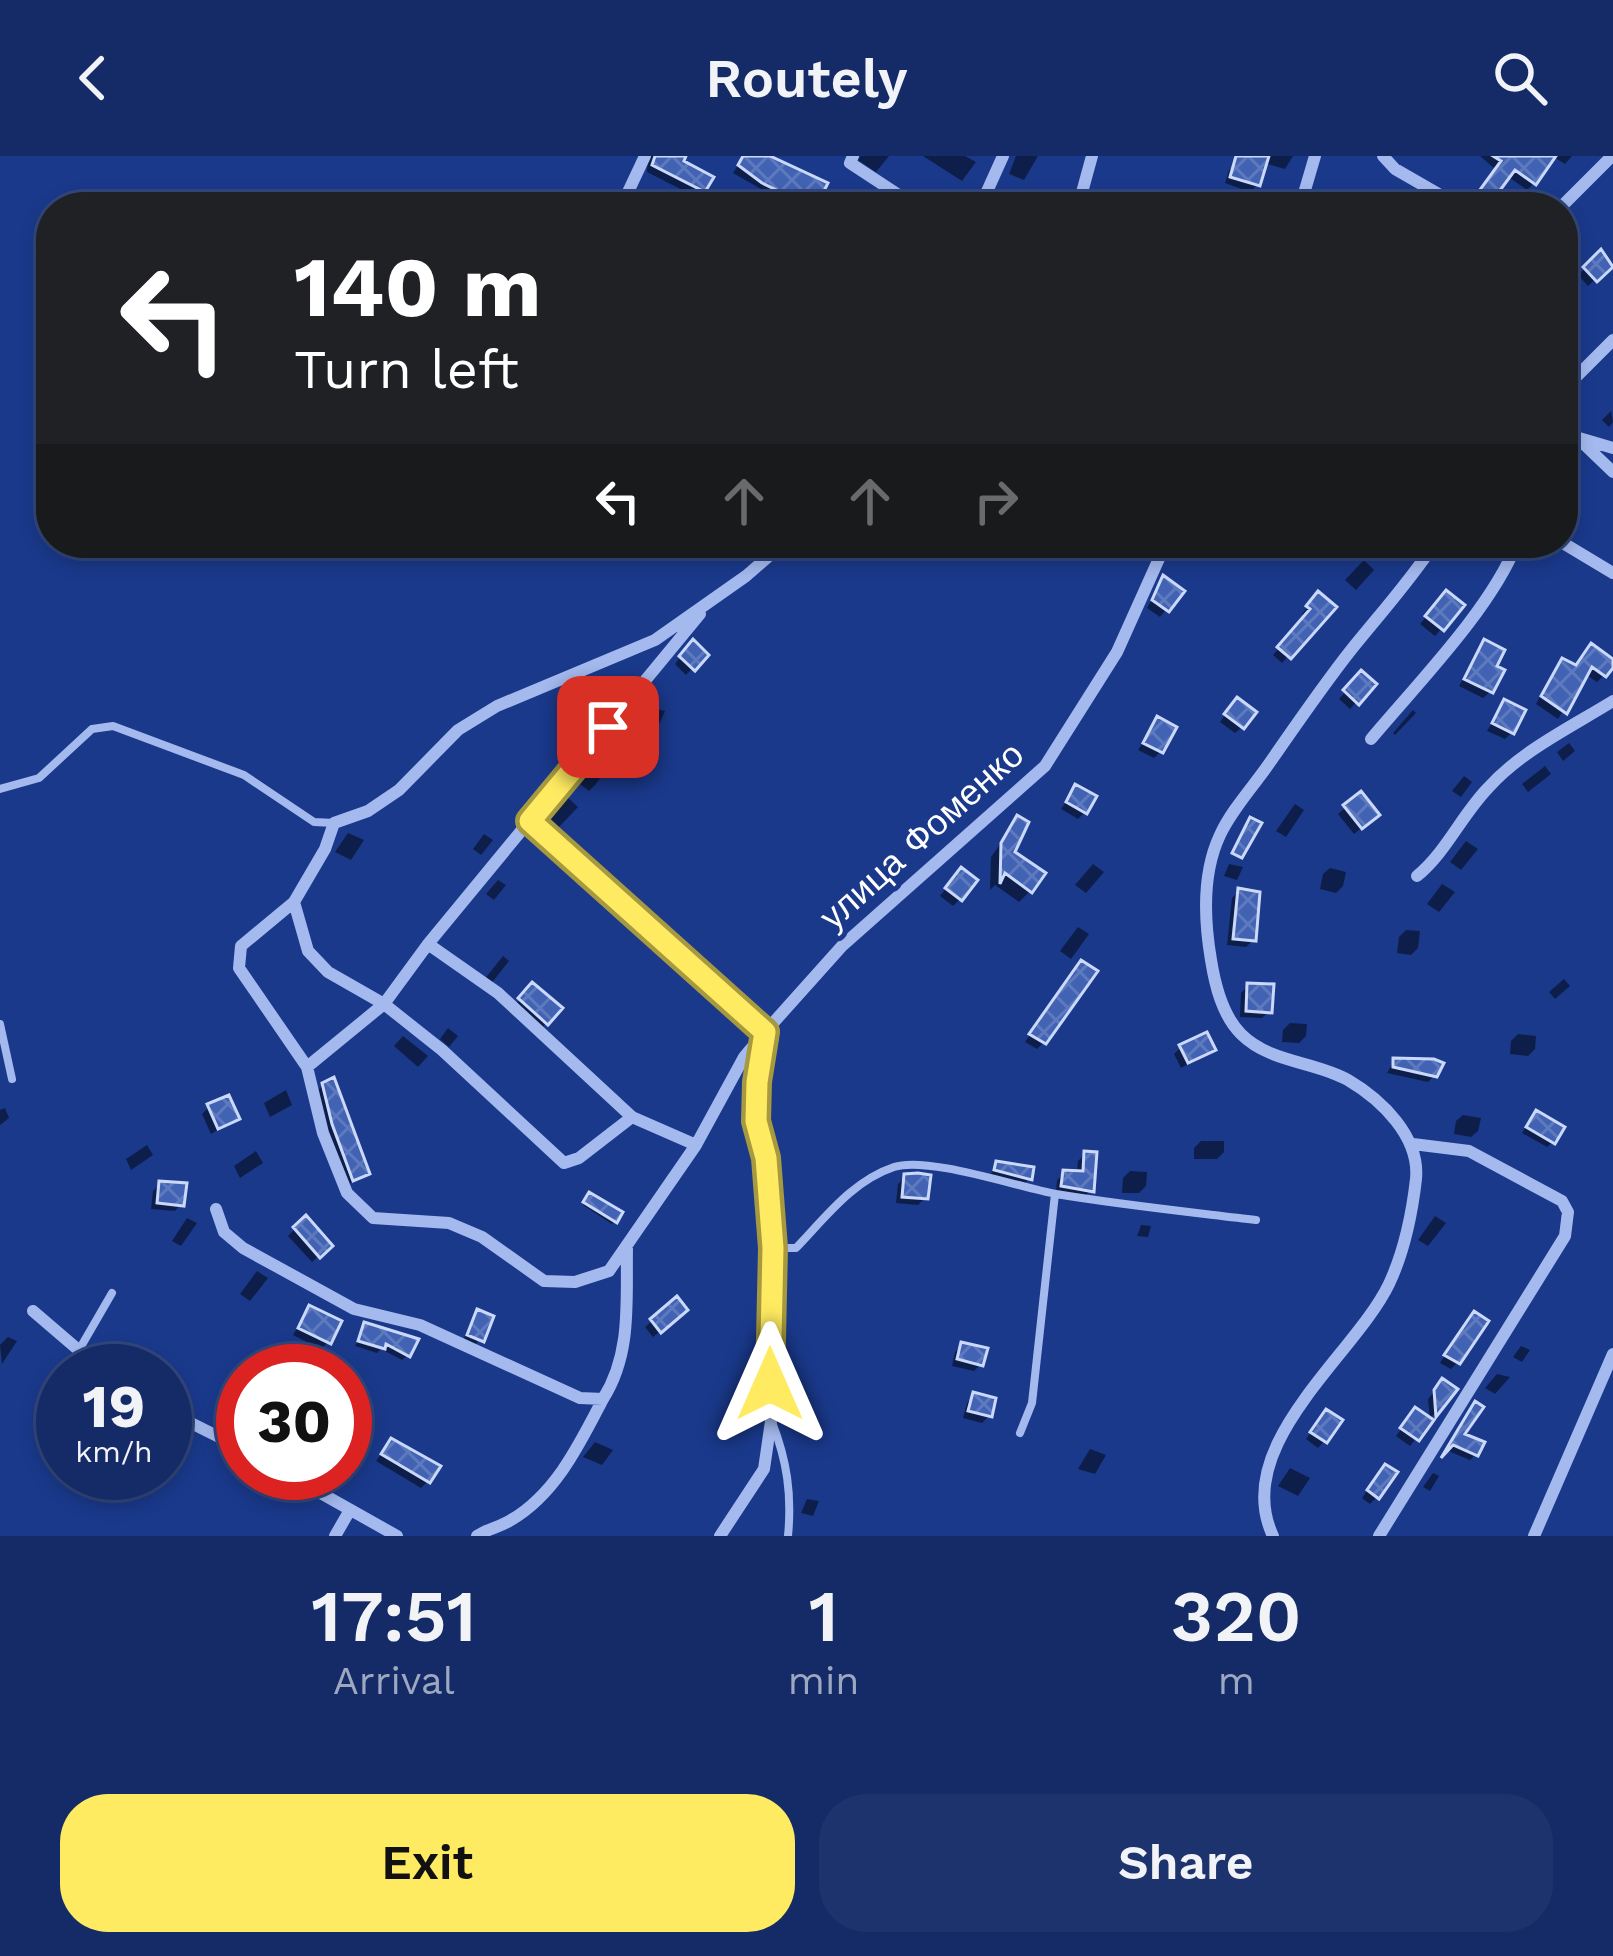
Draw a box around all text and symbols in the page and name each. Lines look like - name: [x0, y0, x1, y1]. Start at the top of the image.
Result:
- icon: back: [60, 45, 126, 111]
- icon: search: [1487, 45, 1553, 111]
- text: Routely: [705, 47, 908, 110]
- text: 140 m: [294, 238, 542, 336]
- icon: left: [96, 240, 252, 396]
- text: Turn left: [294, 338, 519, 401]
- icon: left: [585, 468, 651, 534]
- icon: ahead: [711, 468, 777, 534]
- icon: ahead: [837, 468, 903, 534]
- icon: right: [963, 468, 1029, 534]
- pin: [557, 676, 659, 778]
- icon: arrive: [575, 694, 641, 760]
- street label: улица Фоменко: [811, 733, 1032, 938]
- position arrow: [707, 1321, 833, 1447]
- speed limit sign: 30: [216, 1344, 372, 1500]
- text: 19: [83, 1371, 145, 1442]
- text: km/h: [75, 1434, 153, 1469]
- text: 17:51: [311, 1574, 476, 1658]
- text: 1: [809, 1574, 839, 1658]
- text: 320: [1171, 1574, 1302, 1658]
- text: Arrival: [333, 1658, 455, 1703]
- text: min: [788, 1658, 860, 1703]
- text: m: [1218, 1658, 1255, 1703]
- button: Exit: [60, 1794, 795, 1932]
- button: Share: [819, 1794, 1553, 1932]

